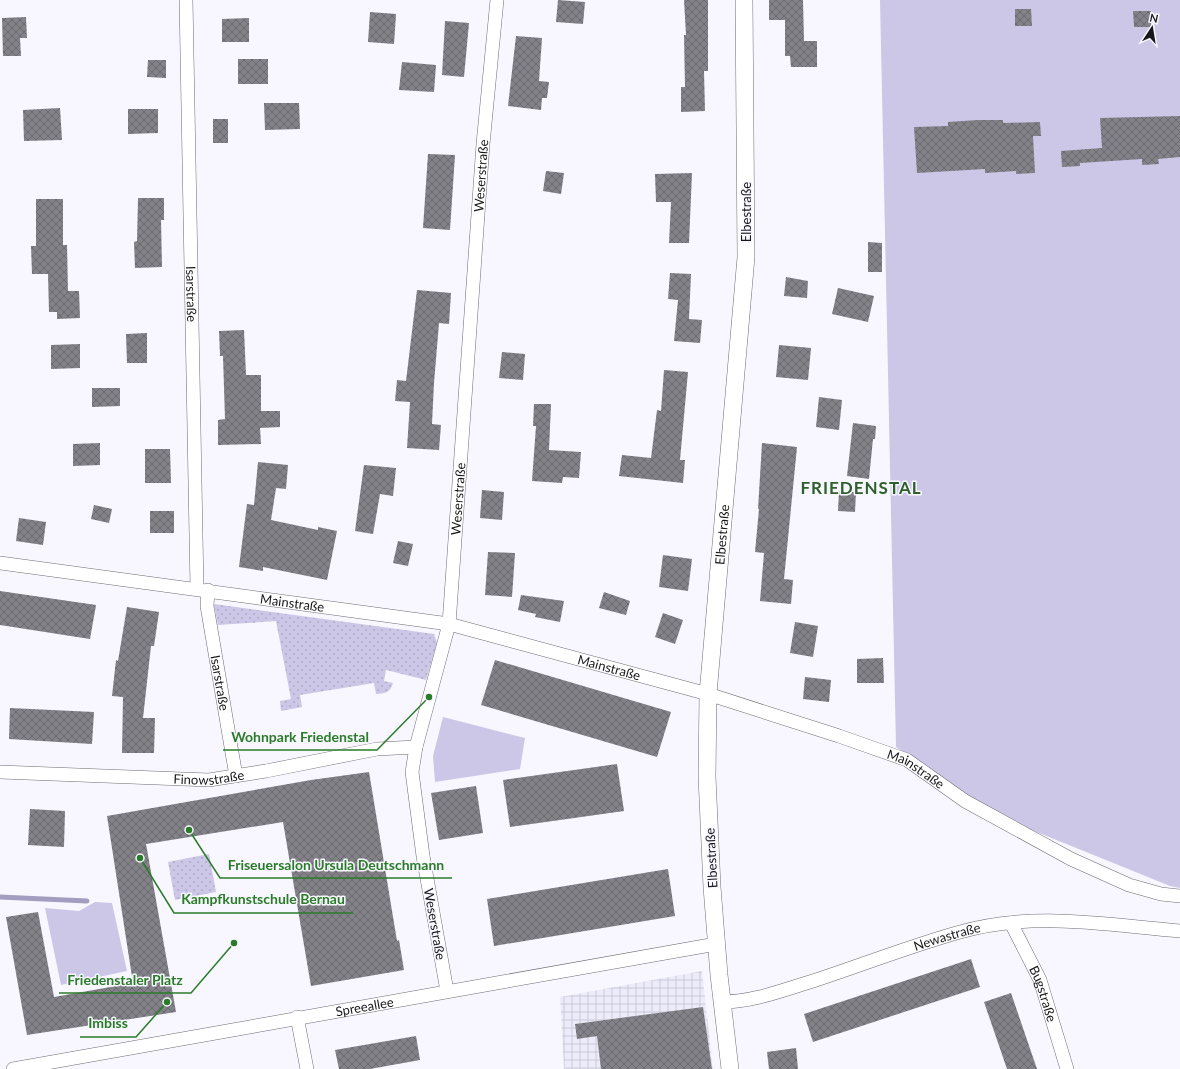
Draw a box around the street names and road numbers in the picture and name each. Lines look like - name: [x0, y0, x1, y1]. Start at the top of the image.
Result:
- street label: Weserstraße: [470, 138, 491, 212]
- street label: Elbestraße: [738, 182, 754, 242]
- street label: Isarstraße: [183, 266, 200, 322]
- street label: Weserstraße: [447, 462, 468, 536]
- street label: Elbestraße: [711, 504, 732, 565]
- street label: Mainstraße: [259, 590, 326, 615]
- street label: Mainstraße: [576, 651, 643, 683]
- street label: Isarstraße: [208, 654, 233, 712]
- street label: Mainstraße: [885, 746, 948, 792]
- street label: Finowstraße: [173, 767, 245, 788]
- street label: Elbestraße: [701, 827, 721, 889]
- street label: Weserstraße: [421, 887, 449, 961]
- street label: Newastraße: [911, 919, 982, 954]
- street label: Bugstraße: [1026, 963, 1060, 1024]
- street label: Spreeallee: [334, 993, 395, 1020]

